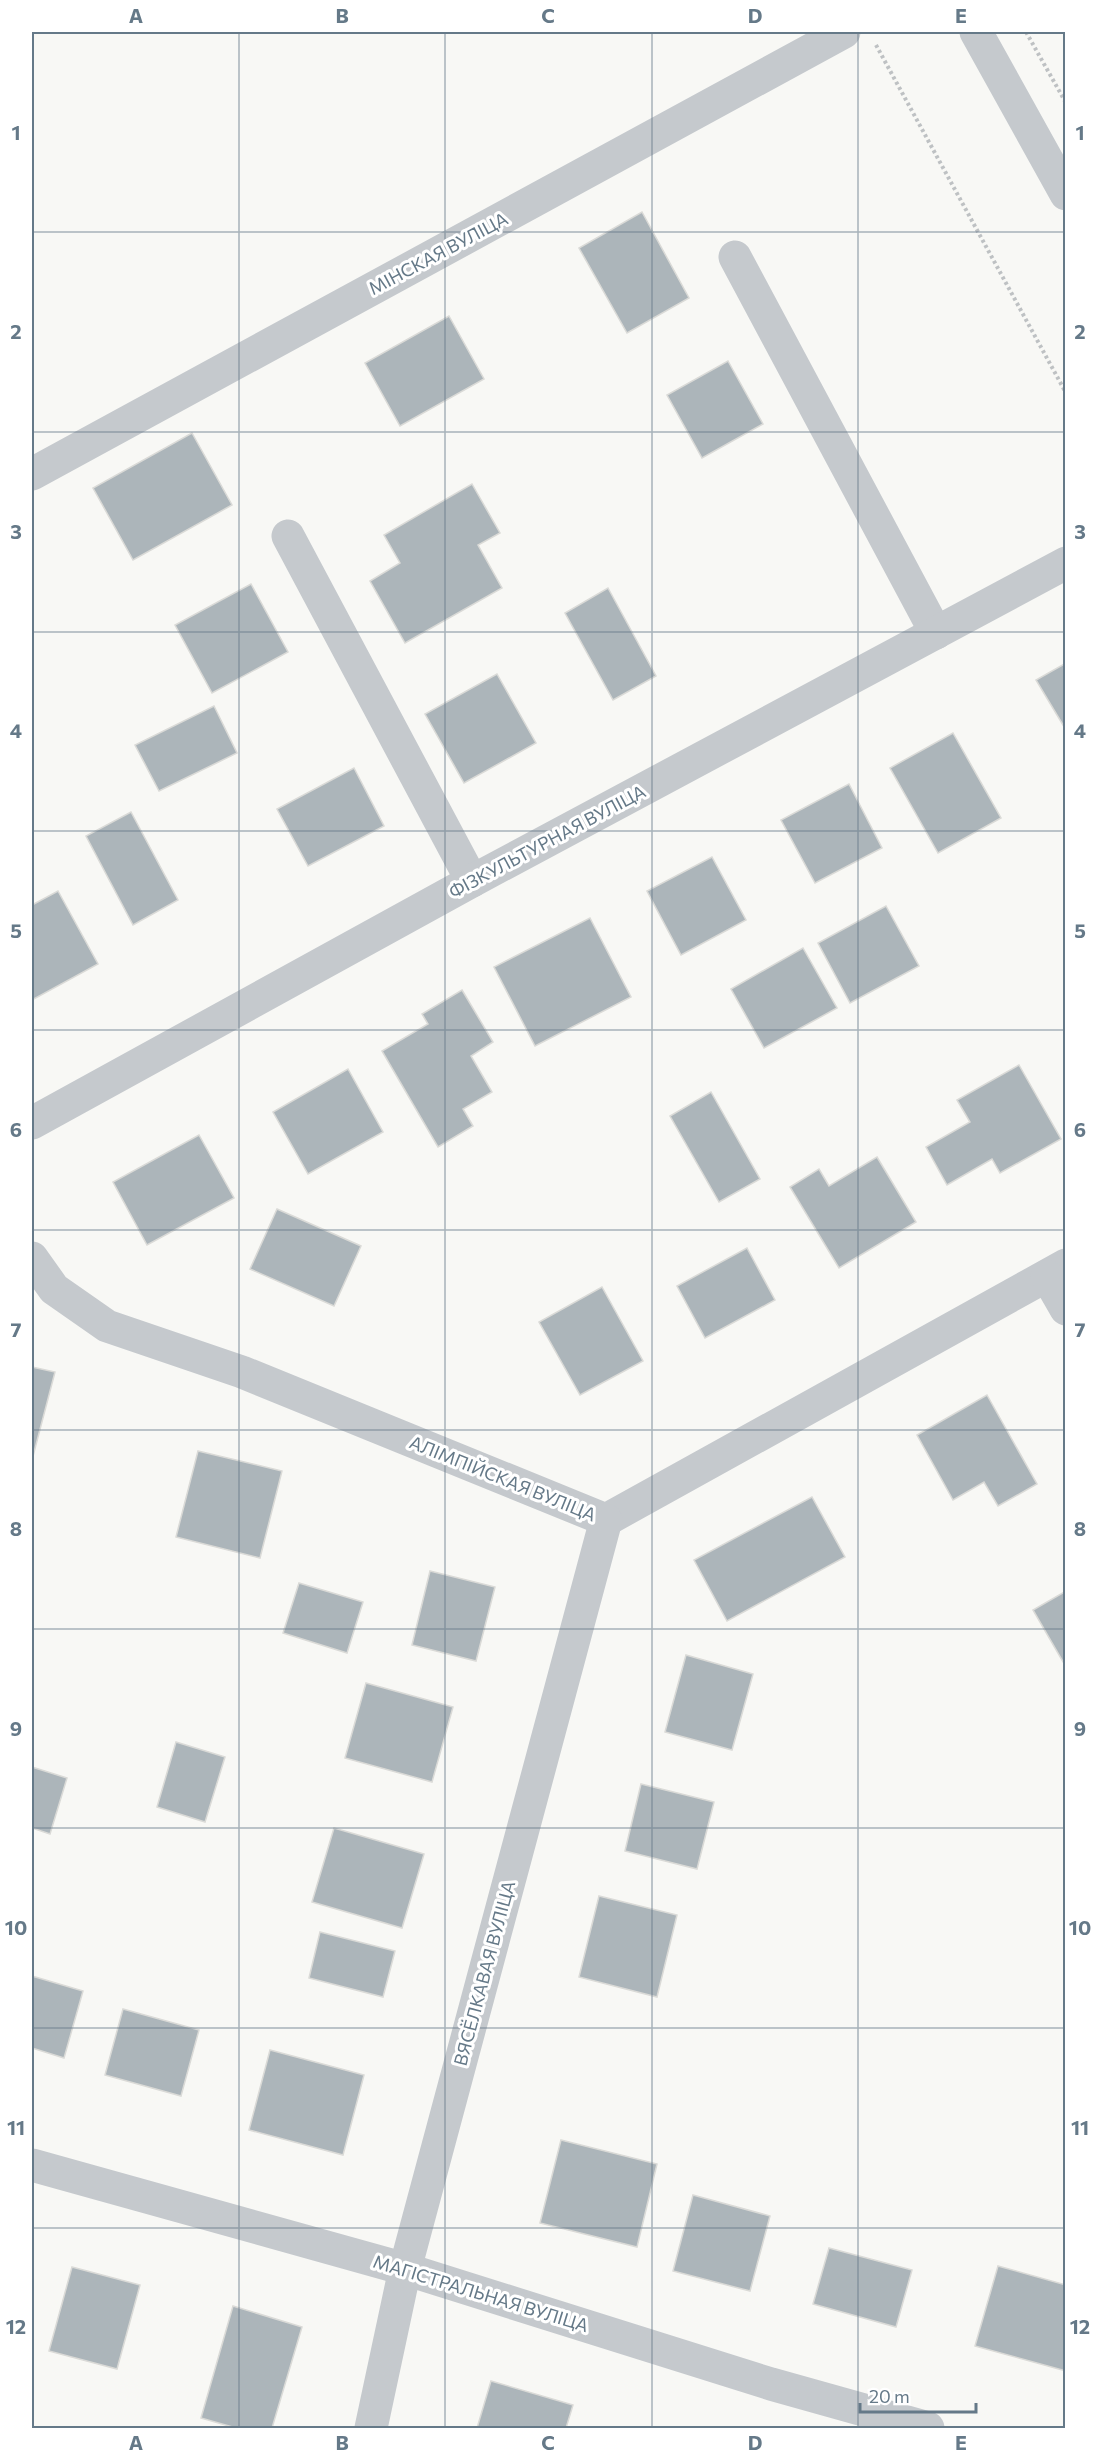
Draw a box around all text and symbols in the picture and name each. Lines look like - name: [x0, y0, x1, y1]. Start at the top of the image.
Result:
- text: A: [129, 3, 143, 27]
- text: B: [335, 3, 349, 27]
- text: C: [541, 3, 555, 27]
- text: D: [748, 3, 762, 27]
- text: E: [955, 3, 967, 27]
- text: 1: [11, 120, 21, 144]
- text: 1: [1075, 120, 1085, 144]
- street label: МІНСКАЯ ВУЛІЦА: [365, 207, 511, 299]
- text: 2: [10, 319, 22, 343]
- text: 2: [1074, 319, 1086, 343]
- text: 3: [10, 519, 22, 543]
- text: 3: [1074, 519, 1086, 543]
- text: 4: [10, 718, 22, 742]
- text: 4: [1074, 718, 1086, 742]
- street label: ФІЗКУЛЬТУРНАЯ ВУЛІЦА: [445, 780, 649, 902]
- text: 5: [10, 918, 22, 942]
- text: 5: [1074, 918, 1086, 942]
- text: 6: [10, 1117, 22, 1141]
- text: 6: [1074, 1117, 1086, 1141]
- text: 7: [11, 1317, 22, 1341]
- text: 7: [1075, 1317, 1086, 1341]
- street label: АЛІМПІЙСКАЯ ВУЛІЦА: [407, 1430, 599, 1526]
- text: 8: [10, 1516, 22, 1540]
- text: 8: [1074, 1516, 1086, 1540]
- text: 9: [10, 1716, 22, 1740]
- text: 9: [1074, 1716, 1086, 1740]
- street label: ВЯСЁЛКАВАЯ ВУЛІЦА: [449, 1878, 519, 2068]
- text: 10: [5, 1915, 27, 1939]
- text: 10: [1069, 1915, 1091, 1939]
- text: 11: [7, 2115, 25, 2139]
- text: 11: [1071, 2115, 1089, 2139]
- street label: МАГІСТРАЛЬНАЯ ВУЛІЦА: [371, 2250, 591, 2336]
- text: 12: [6, 2314, 26, 2338]
- text: 12: [1070, 2314, 1090, 2338]
- scale bar: [860, 2376, 976, 2414]
- text: 20 m: [869, 2385, 910, 2407]
- text: A: [129, 2430, 143, 2454]
- text: B: [335, 2430, 349, 2454]
- text: C: [541, 2430, 555, 2454]
- text: D: [748, 2430, 762, 2454]
- text: E: [955, 2430, 967, 2454]

